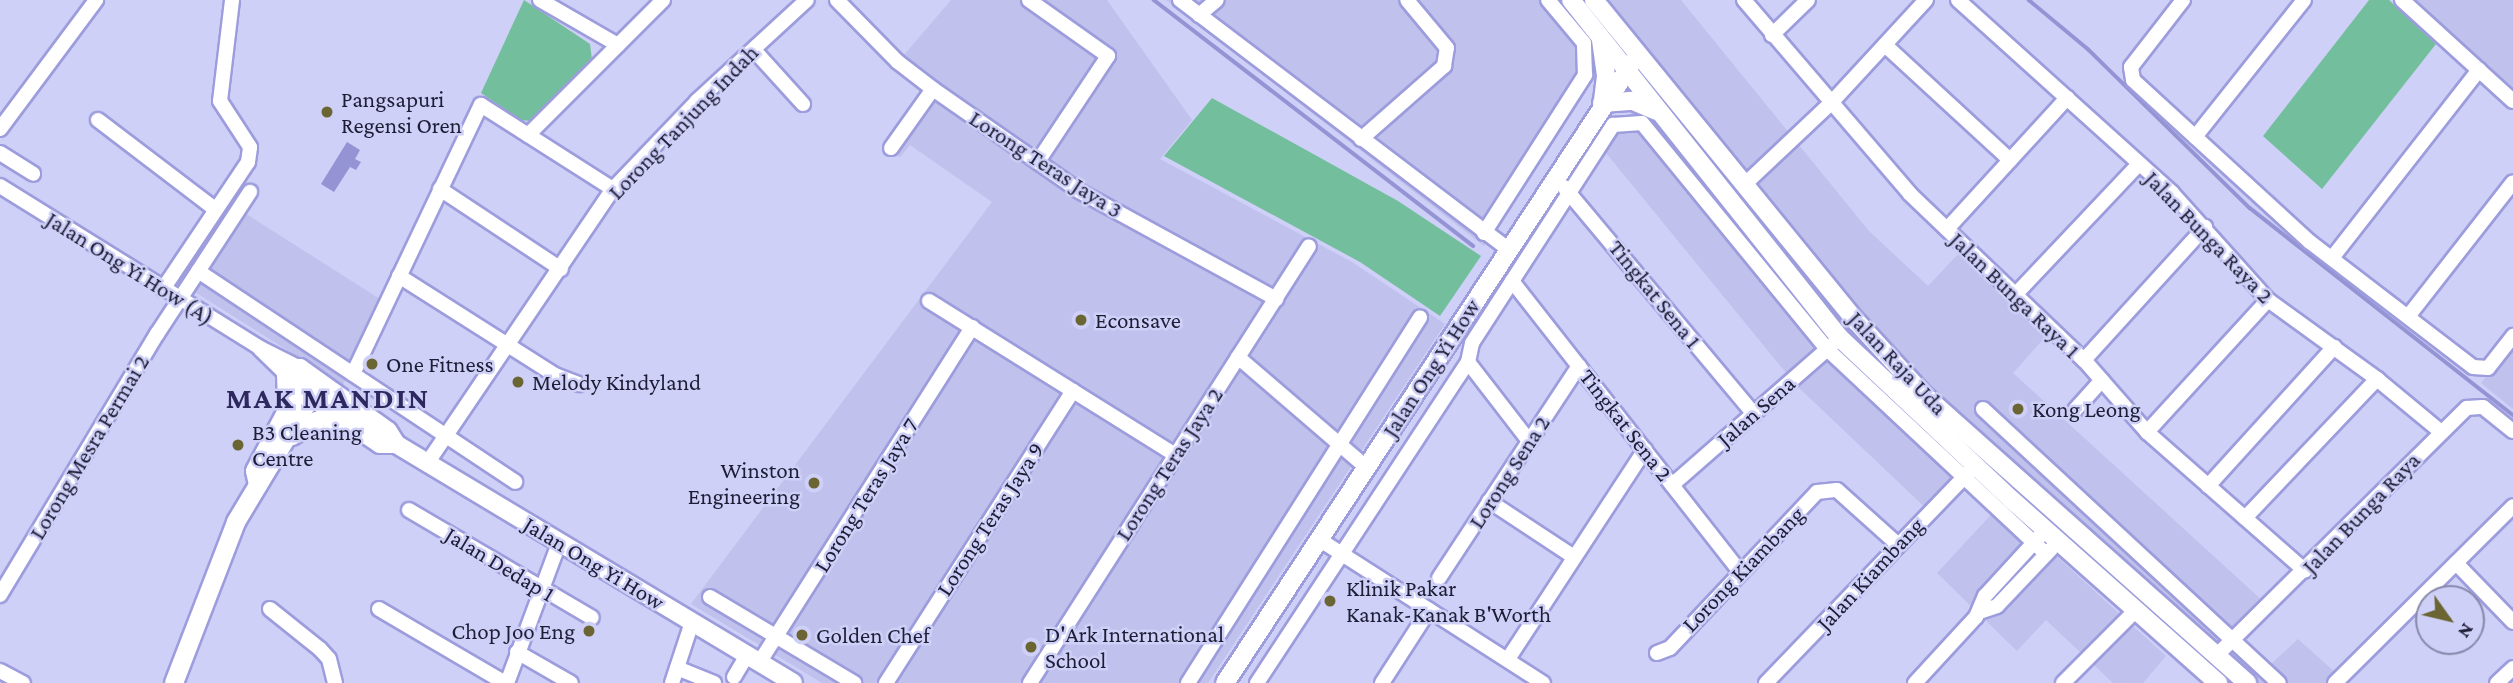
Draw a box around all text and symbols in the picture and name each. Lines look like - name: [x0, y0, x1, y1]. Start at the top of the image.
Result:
- street label: Lorong Tanjung Indah: [602, 39, 764, 205]
- place label: Pangsapuri Regensi Oren: [341, 85, 462, 139]
- marker: Pangsapuri Regensi Oren: [319, 104, 335, 120]
- street label: Lorong Teras Jaya 3: [964, 104, 1128, 224]
- street label: Jalan Bunga Raya 2: [2139, 165, 2279, 309]
- street label: Jalan Ong Yi How (A): [41, 205, 219, 331]
- street label: Jalan Bunga Raya 1: [1944, 226, 2086, 364]
- street label: Tingkat Sena 1: [1603, 234, 1707, 354]
- street label: Jalan Ong Yi How: [1376, 294, 1486, 442]
- street label: Jalan Raja Uda: [1843, 305, 1953, 421]
- place label: Econsave: [1095, 306, 1181, 334]
- marker: Econsave: [1073, 312, 1089, 328]
- street label: Lorong Mesra Permai 2: [23, 350, 155, 544]
- place label: One Fitness: [386, 350, 494, 378]
- marker: One Fitness: [364, 356, 380, 372]
- street label: Tingkat Sena 2: [1574, 363, 1678, 487]
- place label: Melody Kindyland: [532, 368, 701, 396]
- street label: Jalan Sena: [1711, 370, 1801, 452]
- marker: Melody Kindyland: [510, 374, 526, 390]
- district label: MAK MANDIN: [227, 380, 429, 416]
- street label: Lorong Teras Jaya 2: [1109, 382, 1229, 546]
- place label: Kong Leong: [2032, 395, 2141, 423]
- marker: Kong Leong: [2010, 401, 2026, 417]
- street label: Lorong Sena 2: [1462, 410, 1556, 534]
- street label: Lorong Teras Jaya 7: [808, 413, 924, 577]
- place label: B3 Cleaning Centre: [252, 418, 362, 472]
- marker: B3 Cleaning Centre: [230, 437, 246, 453]
- street label: Lorong Teras Jaya 9: [930, 437, 1050, 601]
- street label: Jalan Bunga Raya: [2296, 447, 2426, 579]
- place label: Winston Engineering: [688, 456, 800, 510]
- marker: Winston Engineering: [806, 475, 822, 491]
- street label: Lorong Kiambang: [1676, 500, 1810, 638]
- street label: Jalan Ong Yi How: [519, 510, 669, 616]
- street label: Jalan Kiambang: [1810, 512, 1930, 636]
- street label: Jalan Dedap 1: [440, 520, 560, 608]
- place label: Klinik Pakar Kanak-Kanak B'Worth: [1346, 574, 1551, 628]
- north arrow: [2415, 585, 2485, 655]
- marker: Klinik Pakar Kanak-Kanak B'Worth: [1320, 591, 1340, 611]
- place label: Chop Joo Eng: [451, 617, 575, 645]
- place label: D'Ark International School: [1045, 620, 1224, 674]
- text: N: [2454, 620, 2478, 642]
- place label: Golden Chef: [816, 621, 930, 649]
- marker: Chop Joo Eng: [581, 623, 597, 639]
- marker: Golden Chef: [794, 627, 810, 643]
- marker: D'Ark International School: [1023, 639, 1039, 655]

